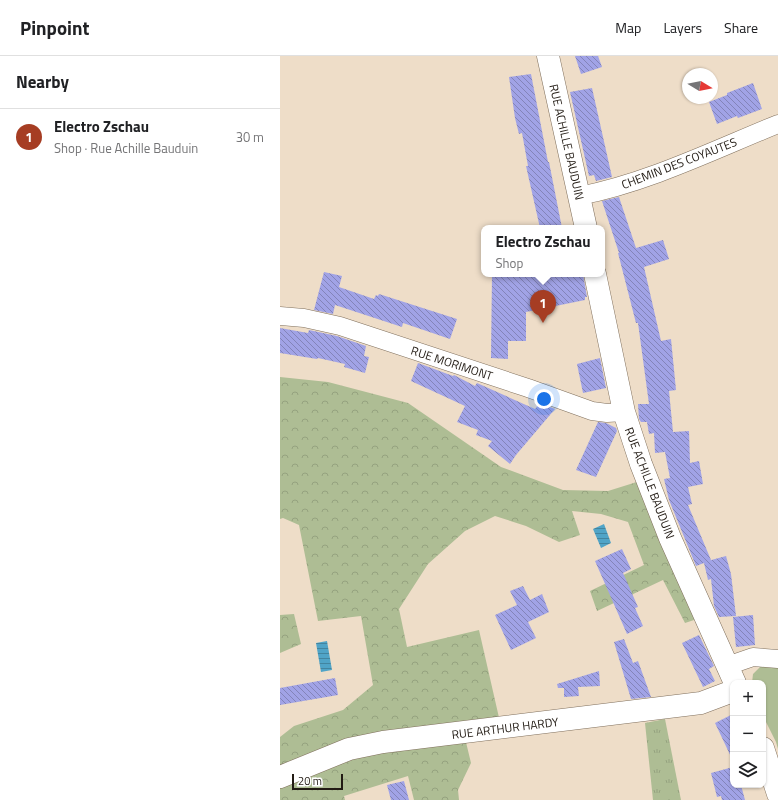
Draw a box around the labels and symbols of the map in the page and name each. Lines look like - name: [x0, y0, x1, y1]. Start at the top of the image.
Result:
- north arrow: [682, 68, 718, 104]
- street label: RUE ACHILLE BAUDUIN: [544, 82, 590, 202]
- street label: CHEMIN DES COYAUTES: [618, 132, 740, 194]
- pin: 1: [530, 290, 556, 323]
- street label: RUE MORIMONT: [409, 341, 496, 385]
- your location: [534, 389, 554, 409]
- street label: RUE ACHILLE BAUDUIN: [620, 424, 680, 542]
- street label: RUE ARTHUR HARDY: [450, 712, 560, 744]
- scale bar: [292, 772, 343, 791]

